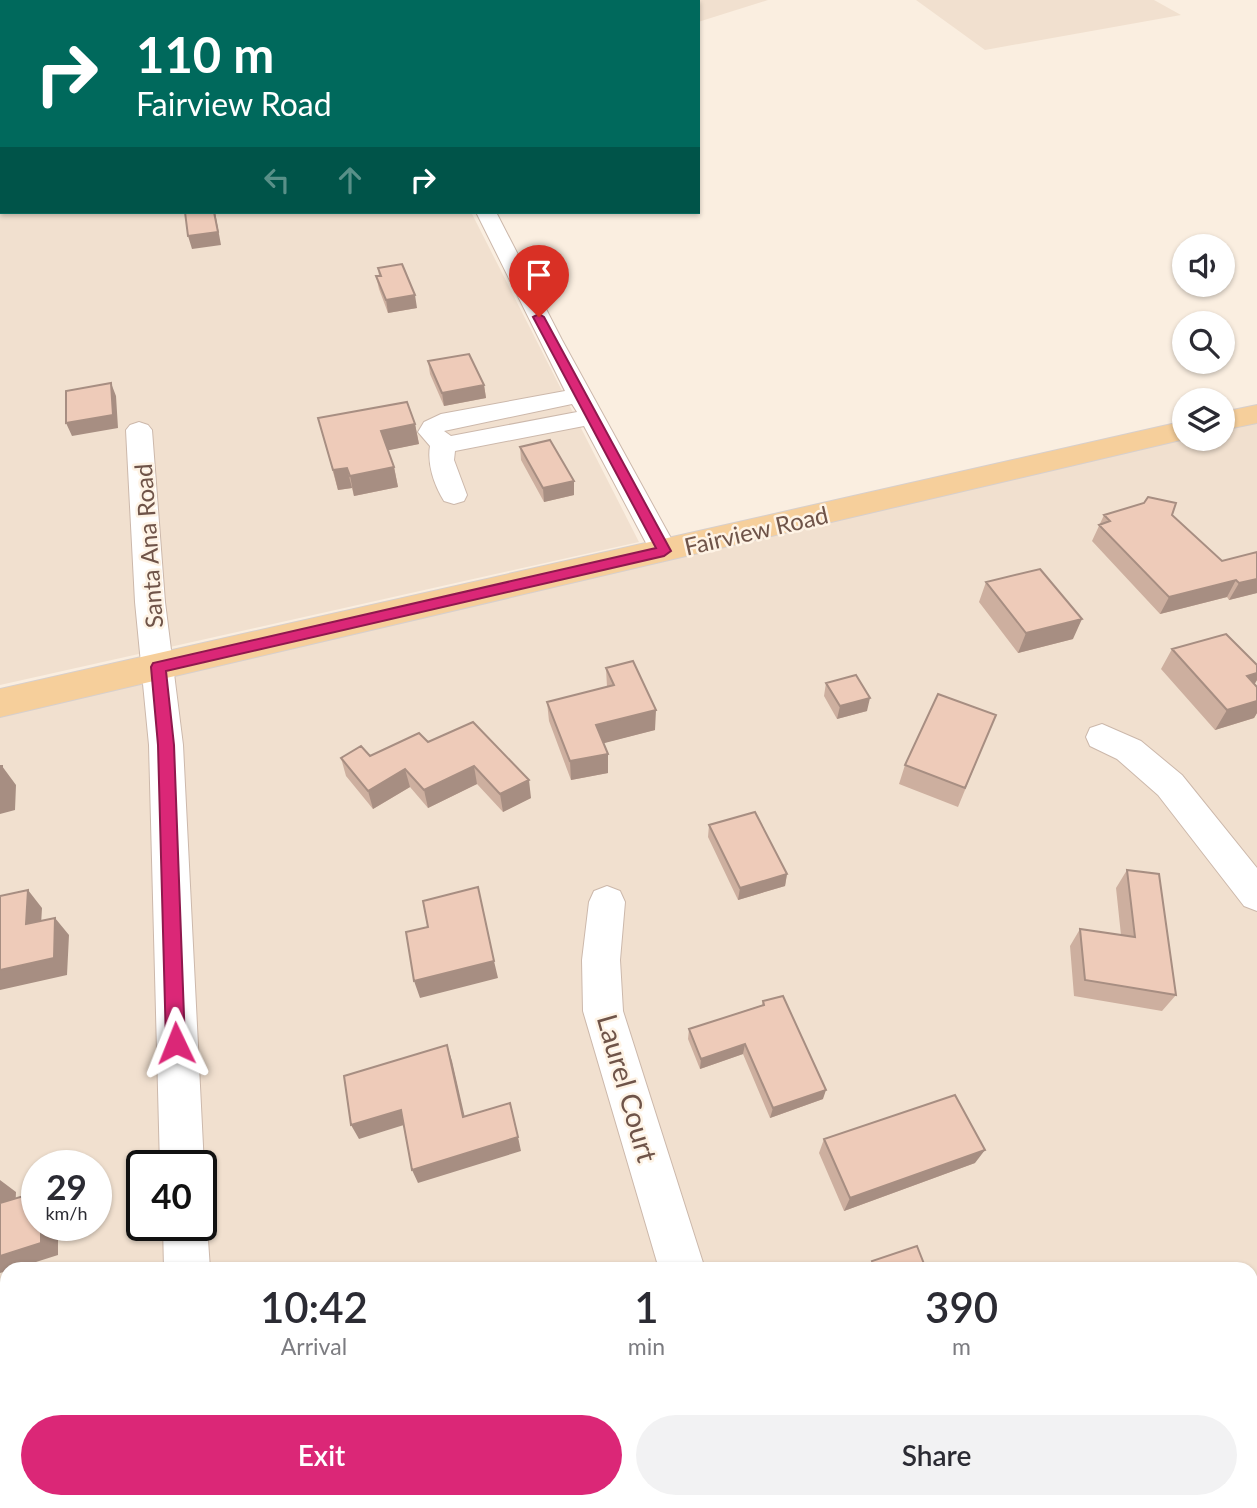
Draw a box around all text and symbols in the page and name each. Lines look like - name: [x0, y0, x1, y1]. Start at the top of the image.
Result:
- text: 110 m: [136, 25, 274, 83]
- icon: right: [21, 28, 112, 119]
- text: Fairview Road: [136, 84, 332, 123]
- icon: left: [258, 161, 296, 199]
- icon: ahead: [331, 161, 369, 199]
- icon: right: [404, 161, 442, 199]
- map controls: [1172, 234, 1235, 451]
- button: sound: [1172, 234, 1235, 297]
- pin: [509, 245, 569, 317]
- icon: arrive: [520, 256, 558, 294]
- button: search: [1172, 311, 1235, 374]
- button: layers: [1172, 388, 1235, 451]
- street label: Santa Ana Road: [128, 463, 168, 629]
- street label: Fairview Road: [681, 499, 831, 561]
- position arrow: [139, 1006, 213, 1080]
- street label: Laurel Court: [591, 1010, 665, 1166]
- speed limit sign: 40: [126, 1150, 217, 1241]
- text: 29: [46, 1165, 87, 1207]
- text: km/h: [45, 1202, 88, 1224]
- text: 10:42: [260, 1282, 368, 1332]
- text: 1: [634, 1282, 659, 1332]
- text: 390: [925, 1282, 998, 1332]
- text: Arrival: [281, 1332, 347, 1360]
- text: min: [628, 1332, 665, 1360]
- text: m: [952, 1332, 971, 1360]
- button: Exit: [21, 1415, 622, 1495]
- button: Share: [636, 1415, 1237, 1495]

